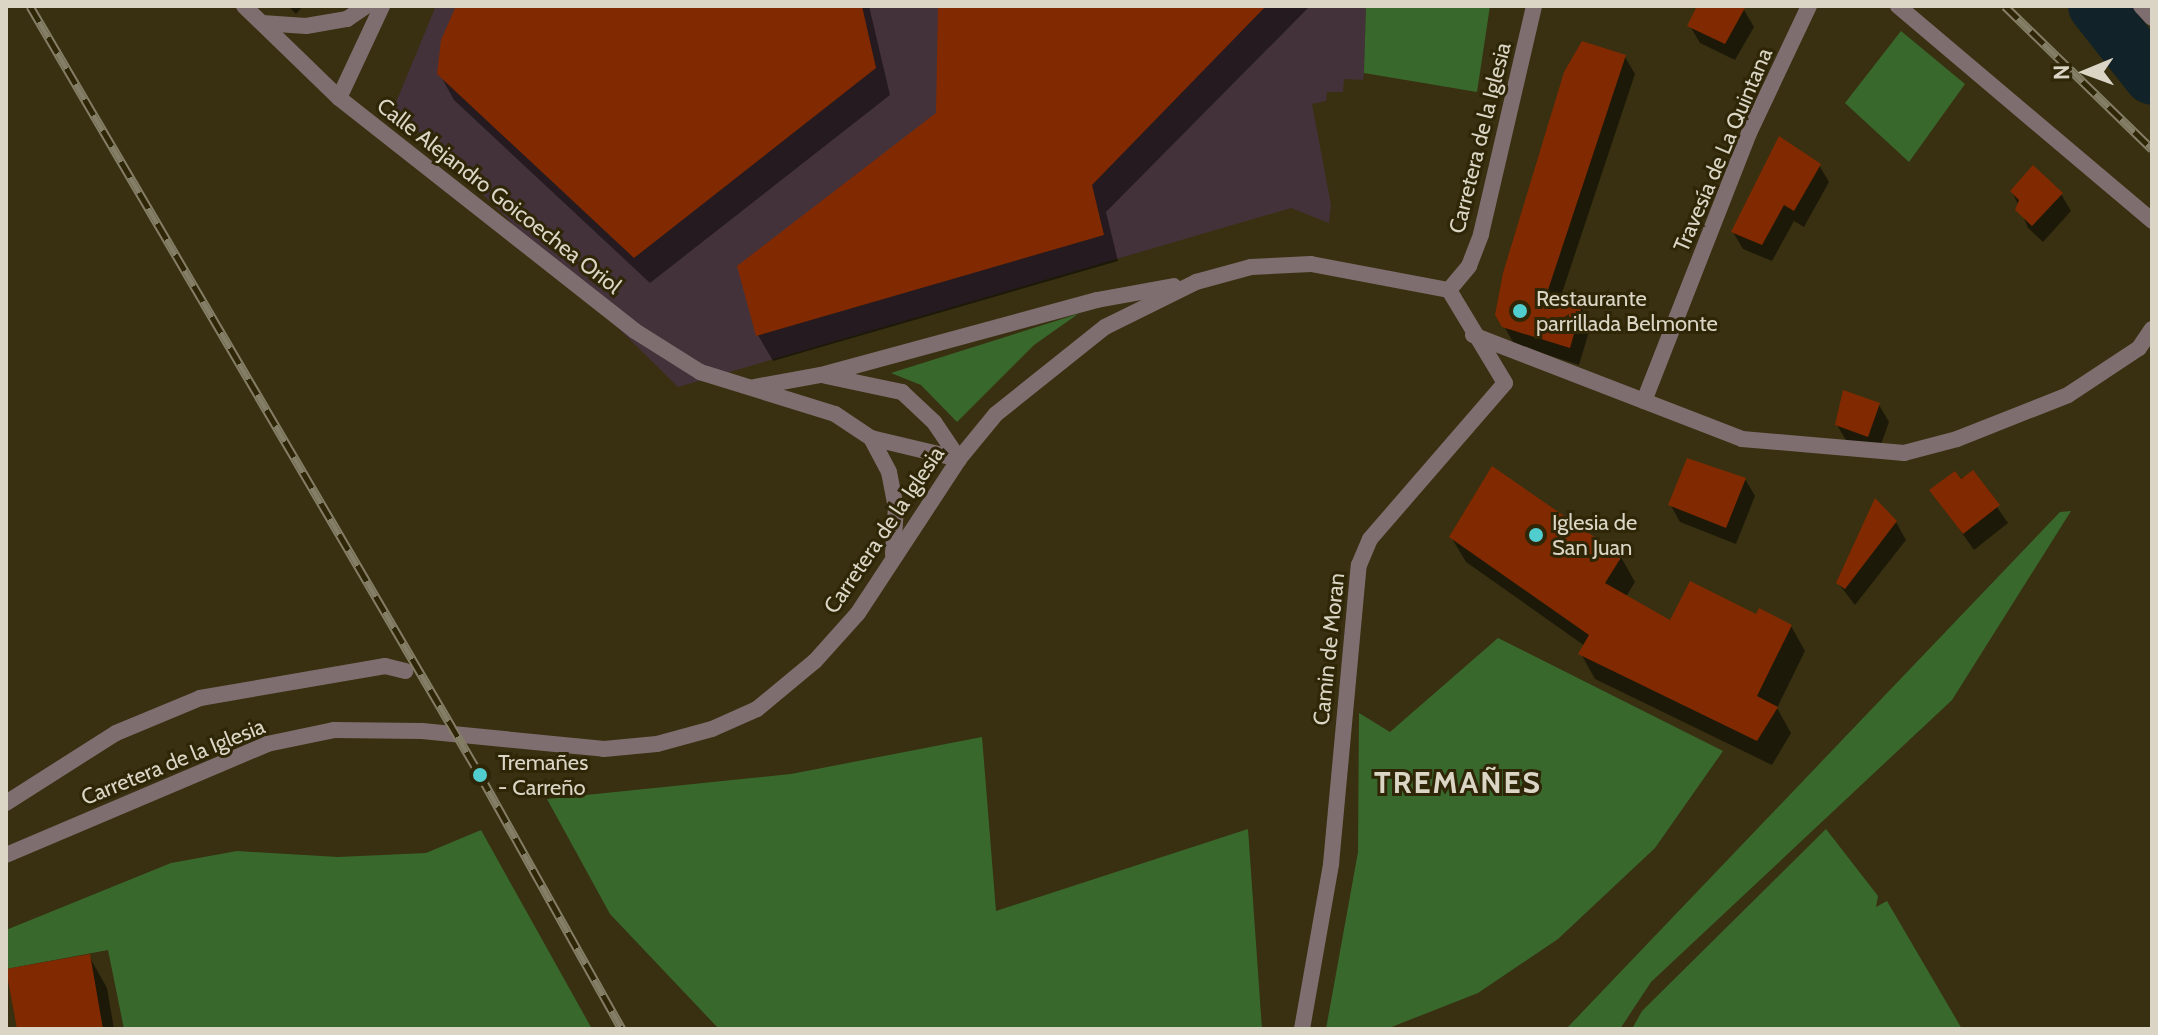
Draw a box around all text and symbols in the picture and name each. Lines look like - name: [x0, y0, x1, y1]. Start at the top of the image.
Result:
- north arrow: [2046, 32, 2126, 112]
- street label: Carretera de la Iglesia: [1443, 40, 1517, 236]
- street label: Travesía de La Quintana: [1668, 44, 1778, 256]
- text: N: [2048, 64, 2075, 80]
- street label: Calle Alejandro Goicoechea Oriol: [372, 92, 626, 300]
- place label: Restaurante parrillada Belmonte: [1536, 285, 1718, 336]
- marker: Restaurante parrillada Belmonte: [1511, 302, 1529, 320]
- street label: Carretera de la Iglesia: [818, 441, 950, 619]
- place label: Iglesia de San Juan: [1552, 509, 1637, 560]
- marker: Iglesia de San Juan: [1527, 526, 1545, 544]
- street label: Camin de Moran: [1308, 571, 1350, 727]
- street label: Carretera de la Iglesia: [77, 713, 269, 811]
- place label: Tremañes - Carreño: [498, 749, 588, 800]
- marker: Tremañes - Carreño: [469, 764, 491, 786]
- district label: TREMAÑES: [1374, 765, 1542, 801]

